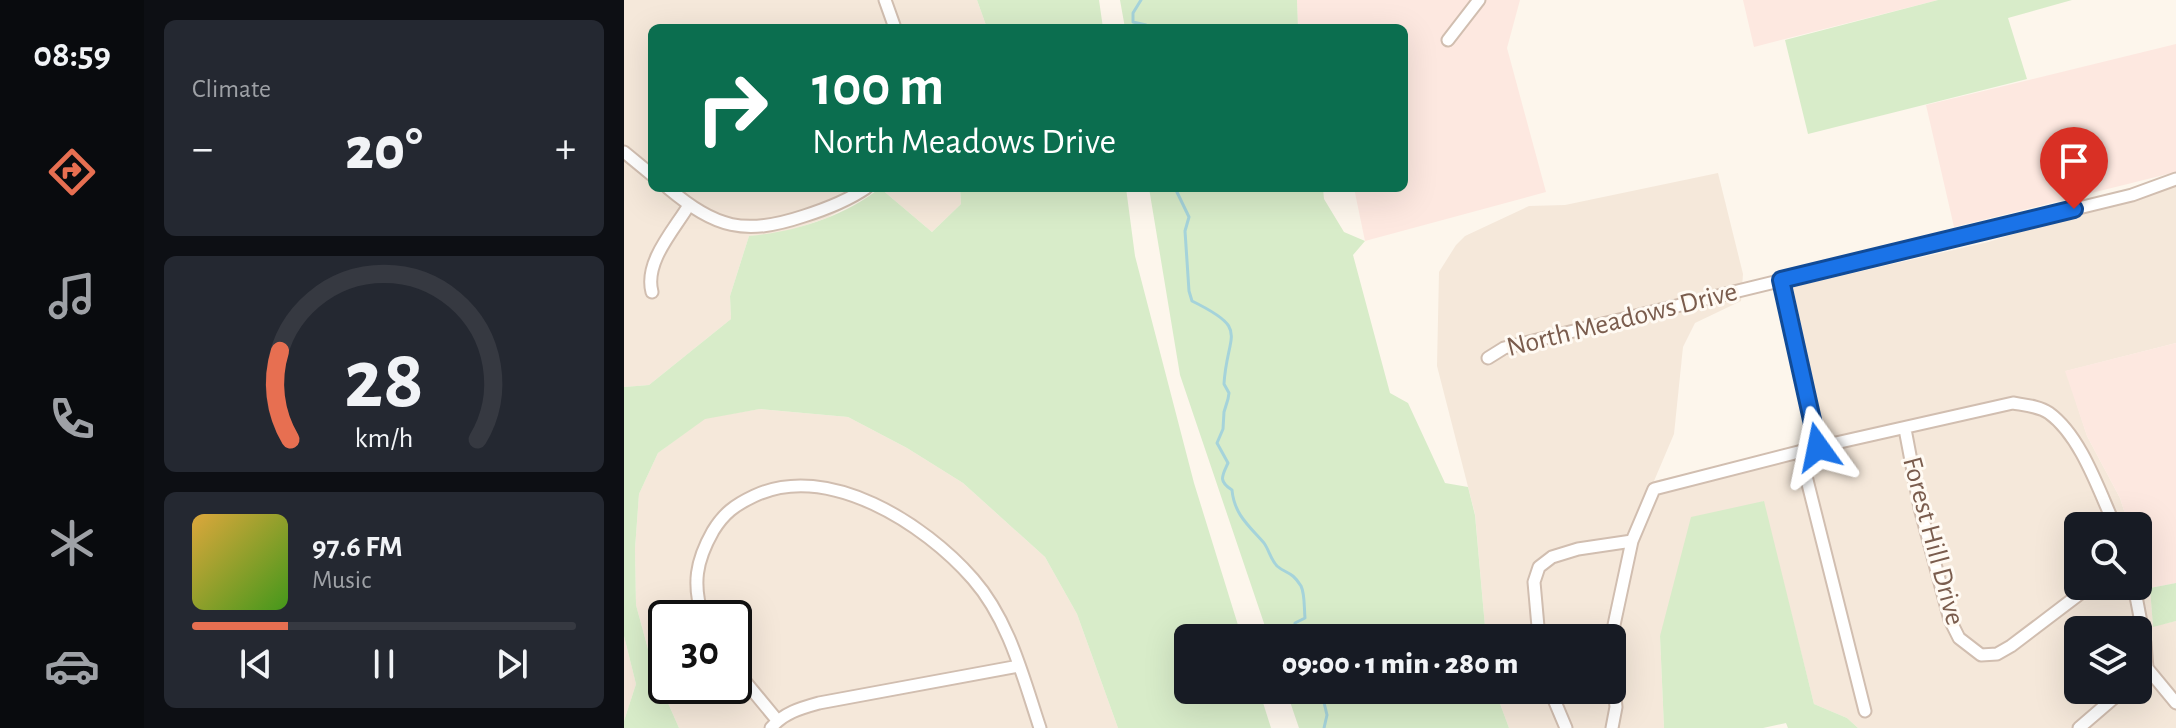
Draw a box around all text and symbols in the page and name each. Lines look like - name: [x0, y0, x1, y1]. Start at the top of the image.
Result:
- text: 08:59: [33, 37, 111, 73]
- icon: right: [680, 56, 784, 160]
- text: 100 m: [812, 59, 944, 115]
- text: Climate: [192, 76, 271, 102]
- text: 20°: [345, 120, 423, 180]
- text: North Meadows Drive: [812, 124, 1116, 160]
- text: −: [192, 127, 213, 171]
- text: +: [555, 127, 576, 171]
- pin: [2040, 127, 2108, 209]
- icon: arrive: [2052, 139, 2096, 183]
- icon: directions: [44, 144, 100, 200]
- icon: music: [44, 268, 100, 324]
- street label: North Meadows Drive: [1504, 278, 1740, 362]
- text: 28: [344, 339, 424, 423]
- icon: phone: [44, 391, 100, 447]
- position arrow: [1776, 405, 1860, 489]
- text: km/h: [355, 424, 413, 453]
- street label: Forest Hill Drive: [1897, 454, 1969, 628]
- map controls: [2064, 512, 2152, 704]
- button: search: [2064, 512, 2152, 600]
- icon: climate: [44, 515, 100, 571]
- text: 97.6 FM: [312, 532, 403, 562]
- text: Music: [312, 567, 371, 593]
- speed limit sign: 30: [648, 600, 752, 704]
- button: layers: [2064, 616, 2152, 704]
- icon: car: [44, 638, 100, 694]
- icon: previous: [234, 642, 278, 686]
- icon: pause: [362, 642, 406, 686]
- icon: next: [490, 642, 534, 686]
- text: 09:00 · 1 min · 280 m: [1282, 649, 1518, 679]

